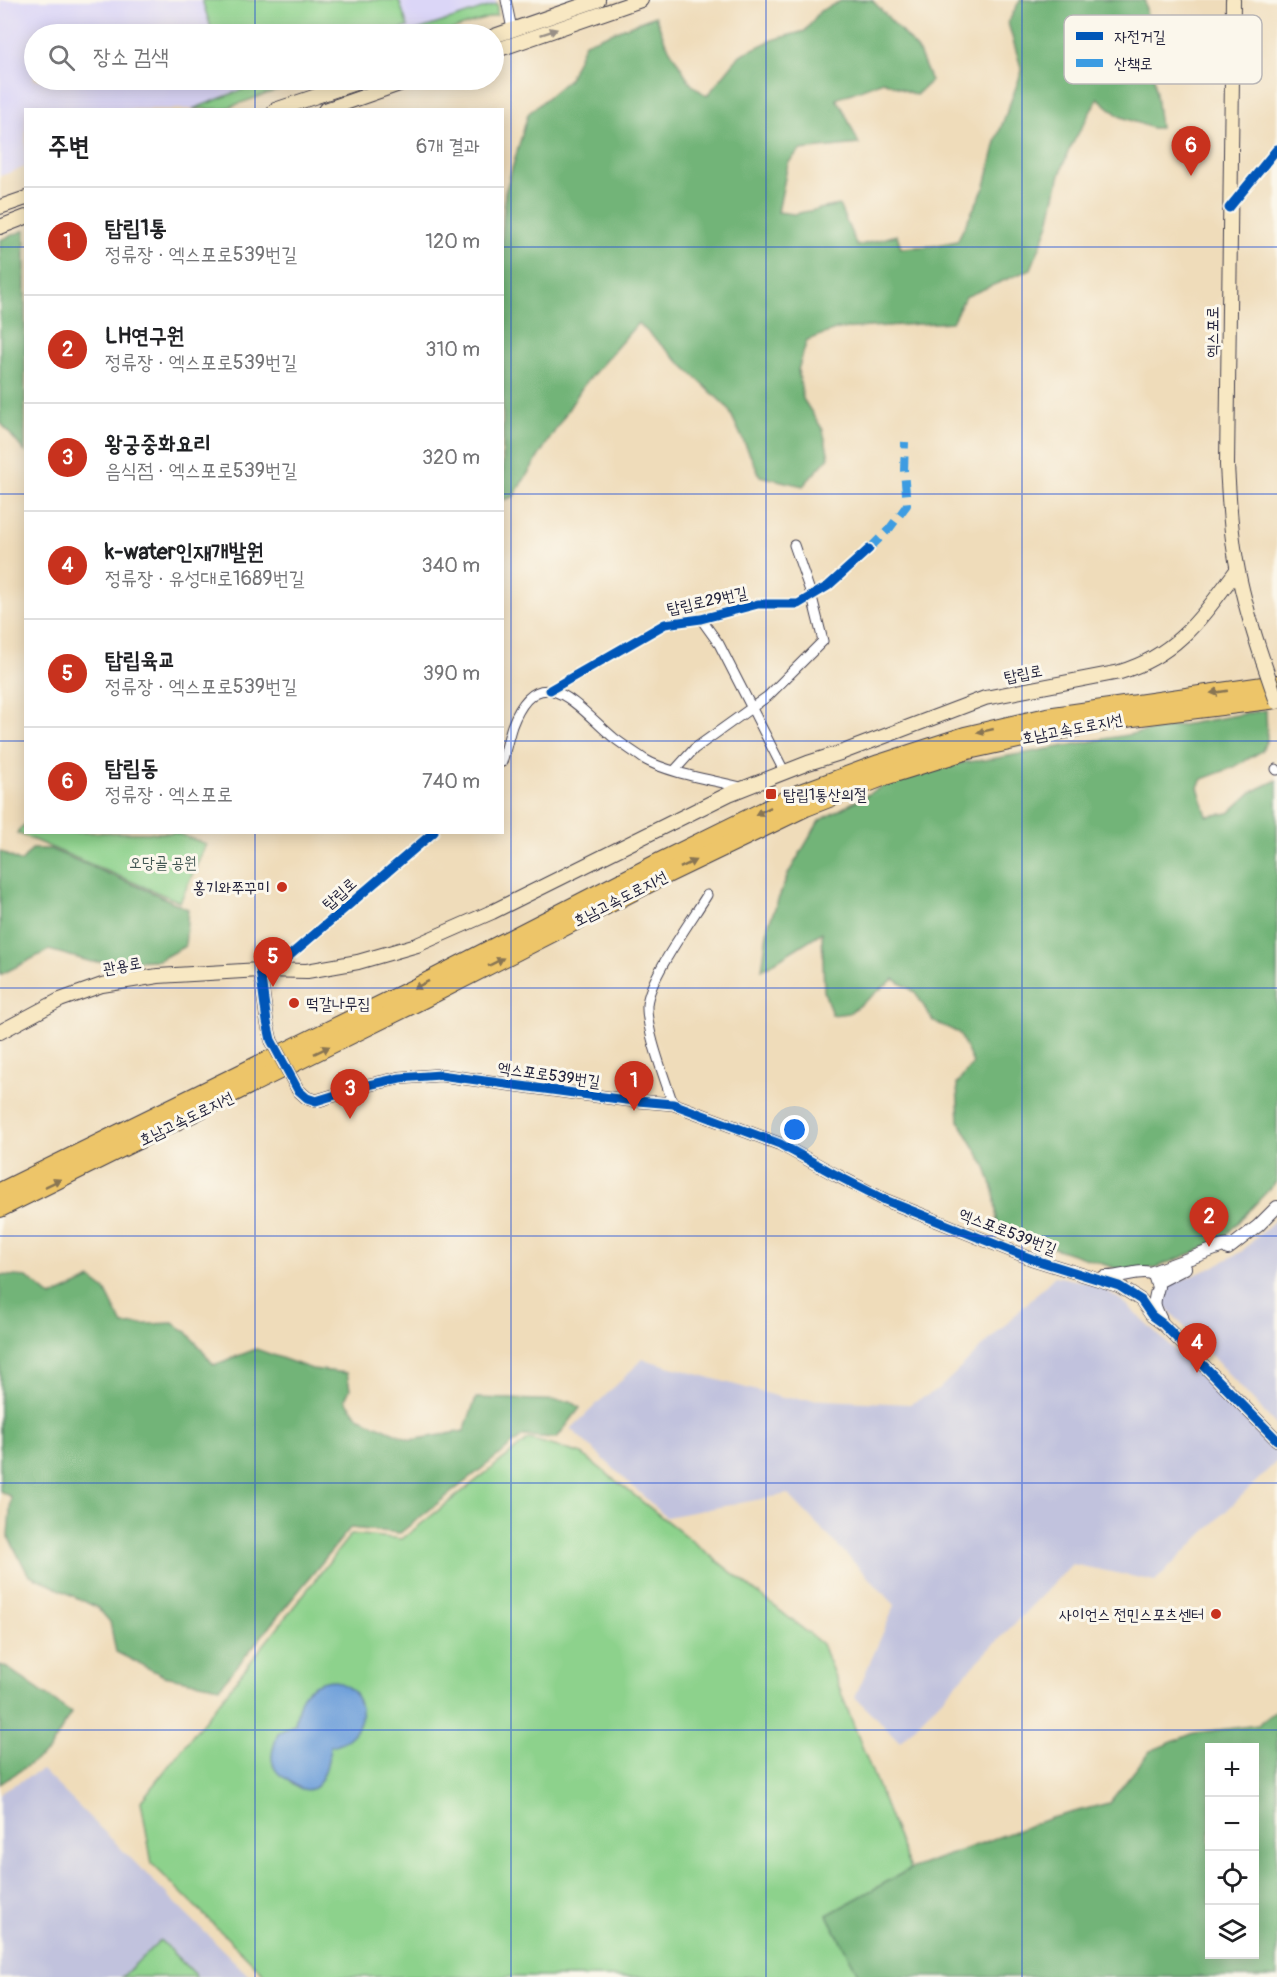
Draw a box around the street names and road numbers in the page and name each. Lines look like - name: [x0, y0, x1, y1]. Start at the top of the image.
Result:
- street label: 엑스포로: [1203, 306, 1223, 358]
- street label: 탑립로29번길: [665, 583, 749, 619]
- street label: 탑립로: [1002, 660, 1044, 687]
- street label: 호남고속도로지선: [1020, 709, 1125, 749]
- street label: 호남고속도로지선: [570, 867, 671, 931]
- street label: 탑립로: [319, 874, 361, 914]
- street label: 관용로: [101, 953, 143, 979]
- street label: 엑스포로539번길: [496, 1058, 601, 1092]
- street label: 호남고속도로지선: [136, 1087, 237, 1150]
- street label: 엑스포로539번길: [956, 1204, 1059, 1260]

